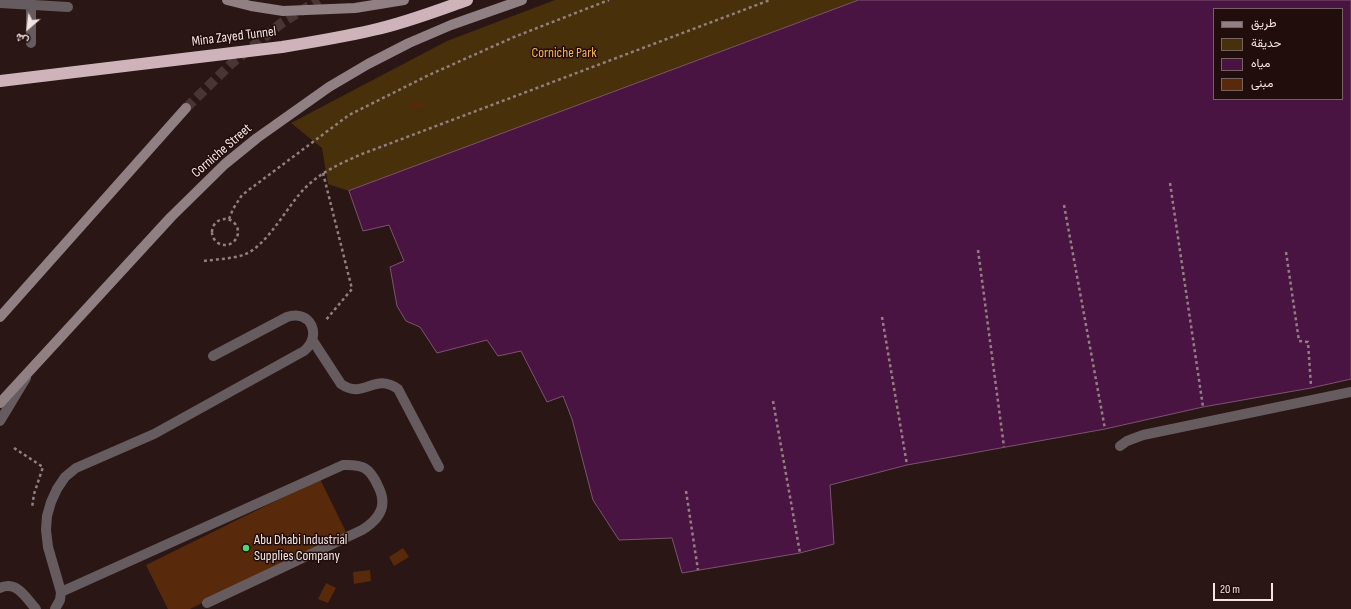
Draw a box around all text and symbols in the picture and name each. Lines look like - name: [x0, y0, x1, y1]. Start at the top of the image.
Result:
- north arrow: [8, 8, 48, 48]
- legend: [1213, 8, 1343, 100]
- text: طريق: [1251, 16, 1276, 31]
- street label: Mina Zayed Tunnel: [191, 23, 277, 51]
- text: ش: [13, 30, 31, 48]
- text: حديقة: [1251, 36, 1281, 51]
- park label: Corniche Park: [531, 45, 597, 61]
- text: مياه: [1251, 56, 1270, 71]
- text: مبنى: [1251, 76, 1273, 91]
- street label: Corniche Street: [189, 120, 255, 182]
- place label: Abu Dhabi Industrial Supplies Company: [254, 532, 347, 564]
- marker: Abu Dhabi Industrial Supplies Company: [241, 543, 251, 553]
- scale bar: [1215, 575, 1275, 601]
- text: 20 m: [1220, 582, 1240, 597]

